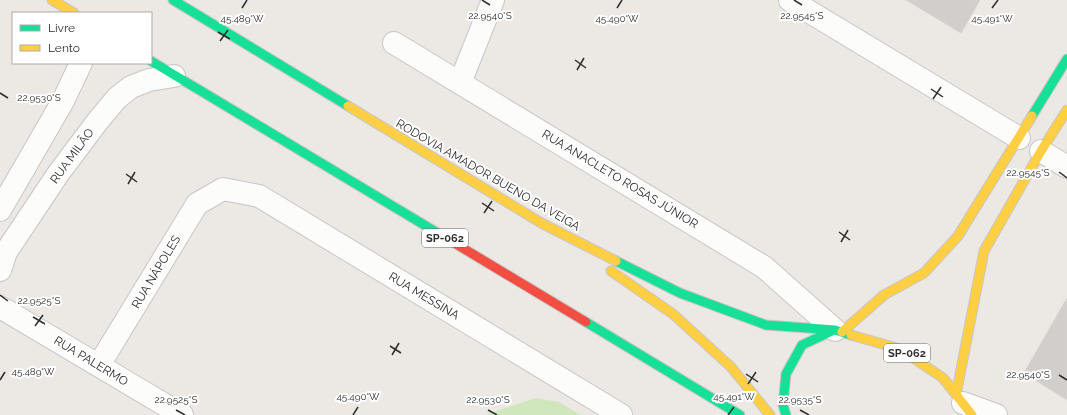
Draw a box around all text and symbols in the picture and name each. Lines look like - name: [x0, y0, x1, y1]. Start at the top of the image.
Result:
- text: 22.9540°S: [468, 10, 512, 21]
- text: 22.9545°S: [780, 10, 824, 21]
- legend: [12, 12, 152, 64]
- text: 45.489°W: [221, 13, 264, 24]
- text: 45.490°W: [595, 13, 639, 24]
- text: 45.491°W: [971, 13, 1013, 24]
- text: Livre: [48, 21, 75, 35]
- text: Lento: [48, 41, 80, 55]
- text: 22.9530°S: [17, 92, 61, 103]
- street label: RODOVIA AMADOR BUENO DA VEIGA: [393, 116, 583, 234]
- street label: RUA MILÃO: [47, 126, 97, 186]
- street label: RUA ANACLETO ROSAS JÚNIOR: [539, 127, 701, 231]
- text: 22.9545°S: [1006, 167, 1050, 178]
- road number: SP-062: [422, 229, 468, 247]
- street label: RUA NÁPOLES: [129, 233, 183, 311]
- street label: RUA MESSINA: [386, 269, 462, 323]
- text: 22.9525°S: [17, 295, 61, 306]
- street label: RUA PALERMO: [51, 333, 131, 389]
- road number: SP-062: [884, 344, 930, 362]
- text: 45.489°W: [12, 366, 55, 377]
- text: 22.9540°S: [1006, 369, 1050, 380]
- text: 45.490°W: [336, 391, 380, 402]
- text: 45.491°W: [713, 391, 755, 402]
- text: 22.9525°S: [154, 394, 198, 405]
- text: 22.9530°S: [466, 394, 510, 405]
- text: 22.9535°S: [778, 394, 822, 405]

